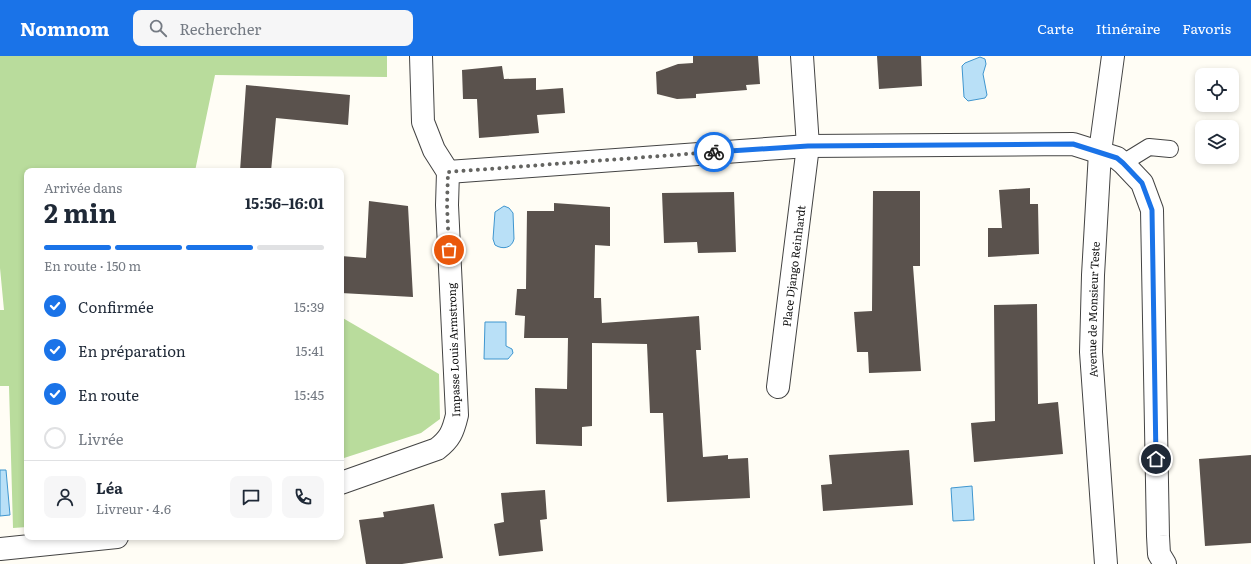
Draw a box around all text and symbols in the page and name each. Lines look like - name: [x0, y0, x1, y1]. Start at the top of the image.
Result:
- search box: [133, 10, 413, 46]
- text: Nomnom: [20, 14, 109, 42]
- icon: search: [147, 17, 169, 39]
- text: Rechercher: [179, 17, 261, 40]
- text: Carte: [1037, 18, 1074, 38]
- text: Itinéraire: [1096, 18, 1160, 38]
- text: Favoris: [1182, 18, 1231, 38]
- map controls: [1195, 68, 1239, 164]
- button: locate: [1195, 68, 1239, 112]
- button: layers: [1195, 120, 1239, 164]
- courier: [694, 132, 734, 172]
- icon: bike: [703, 141, 725, 163]
- text: Arrivée dans: [44, 178, 122, 197]
- text: 15:56–16:01: [245, 191, 324, 214]
- text: 2 min: [44, 192, 117, 231]
- street label: Place Django Reinhardt: [778, 204, 809, 328]
- pin: [432, 233, 466, 267]
- icon: bag: [438, 239, 460, 261]
- street label: Avenue de Monsieur Teste: [1083, 241, 1103, 378]
- text: En route · 150 m: [44, 256, 141, 275]
- street label: Impasse Louis Armstrong: [443, 282, 463, 417]
- icon: check: [44, 295, 66, 317]
- text: Confirmée: [78, 295, 154, 318]
- text: 15:39: [294, 297, 324, 316]
- icon: check: [44, 339, 66, 361]
- text: En préparation: [78, 339, 186, 362]
- text: 15:41: [296, 341, 324, 360]
- icon: check: [44, 383, 66, 405]
- text: En route: [78, 383, 139, 406]
- text: 15:45: [294, 385, 324, 404]
- text: Livrée: [78, 427, 124, 450]
- pin: [1139, 442, 1173, 476]
- icon: home: [1145, 448, 1167, 470]
- button: person: [44, 476, 86, 518]
- text: Léa: [96, 476, 123, 499]
- button: chat: [230, 476, 272, 518]
- button: phone: [282, 476, 324, 518]
- text: Livreur · 4.6: [96, 499, 171, 518]

